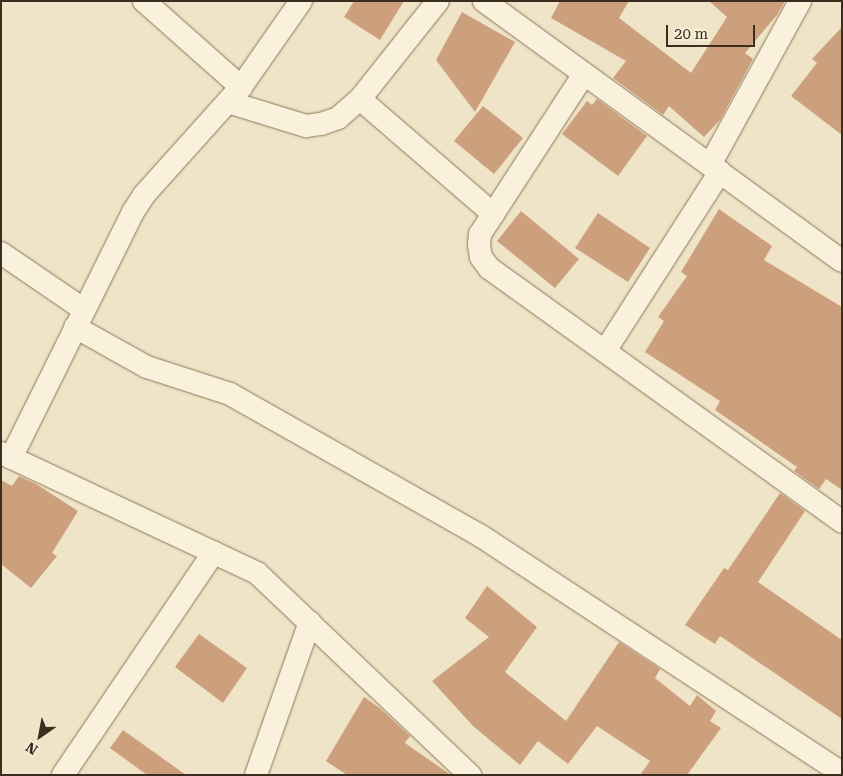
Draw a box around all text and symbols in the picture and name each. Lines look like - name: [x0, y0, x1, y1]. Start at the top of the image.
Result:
- scale bar: [668, 15, 757, 47]
- text: 20 m: [674, 25, 708, 43]
- north arrow: [15, 711, 65, 761]
- text: N: [23, 739, 41, 758]

